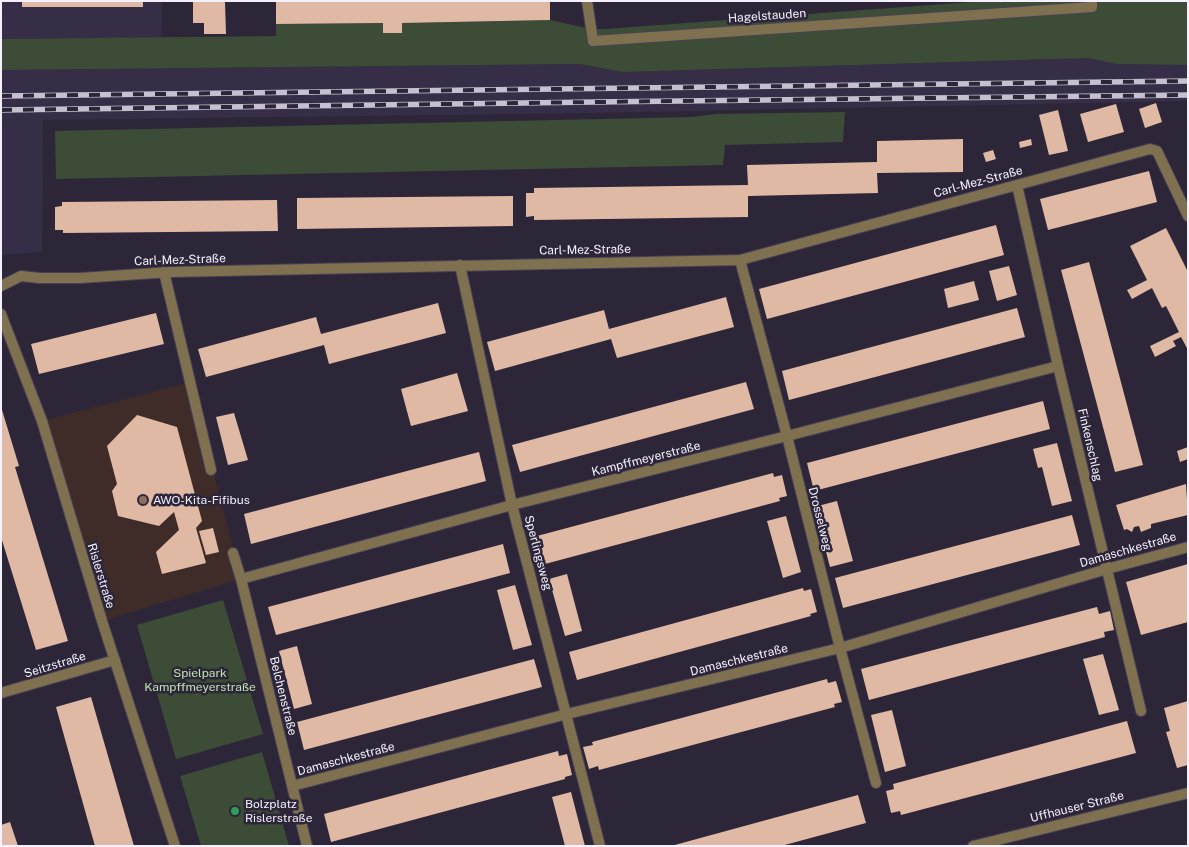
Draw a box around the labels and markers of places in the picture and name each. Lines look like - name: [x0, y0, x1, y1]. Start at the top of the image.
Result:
- place label: AWO-Kita-Fifibus: [153, 493, 250, 507]
- marker: AWO-Kita-Fifibus: [137, 494, 149, 506]
- place label: Bolzplatz Rislerstraße: [245, 797, 312, 825]
- marker: Bolzplatz Rislerstraße: [229, 805, 241, 817]

